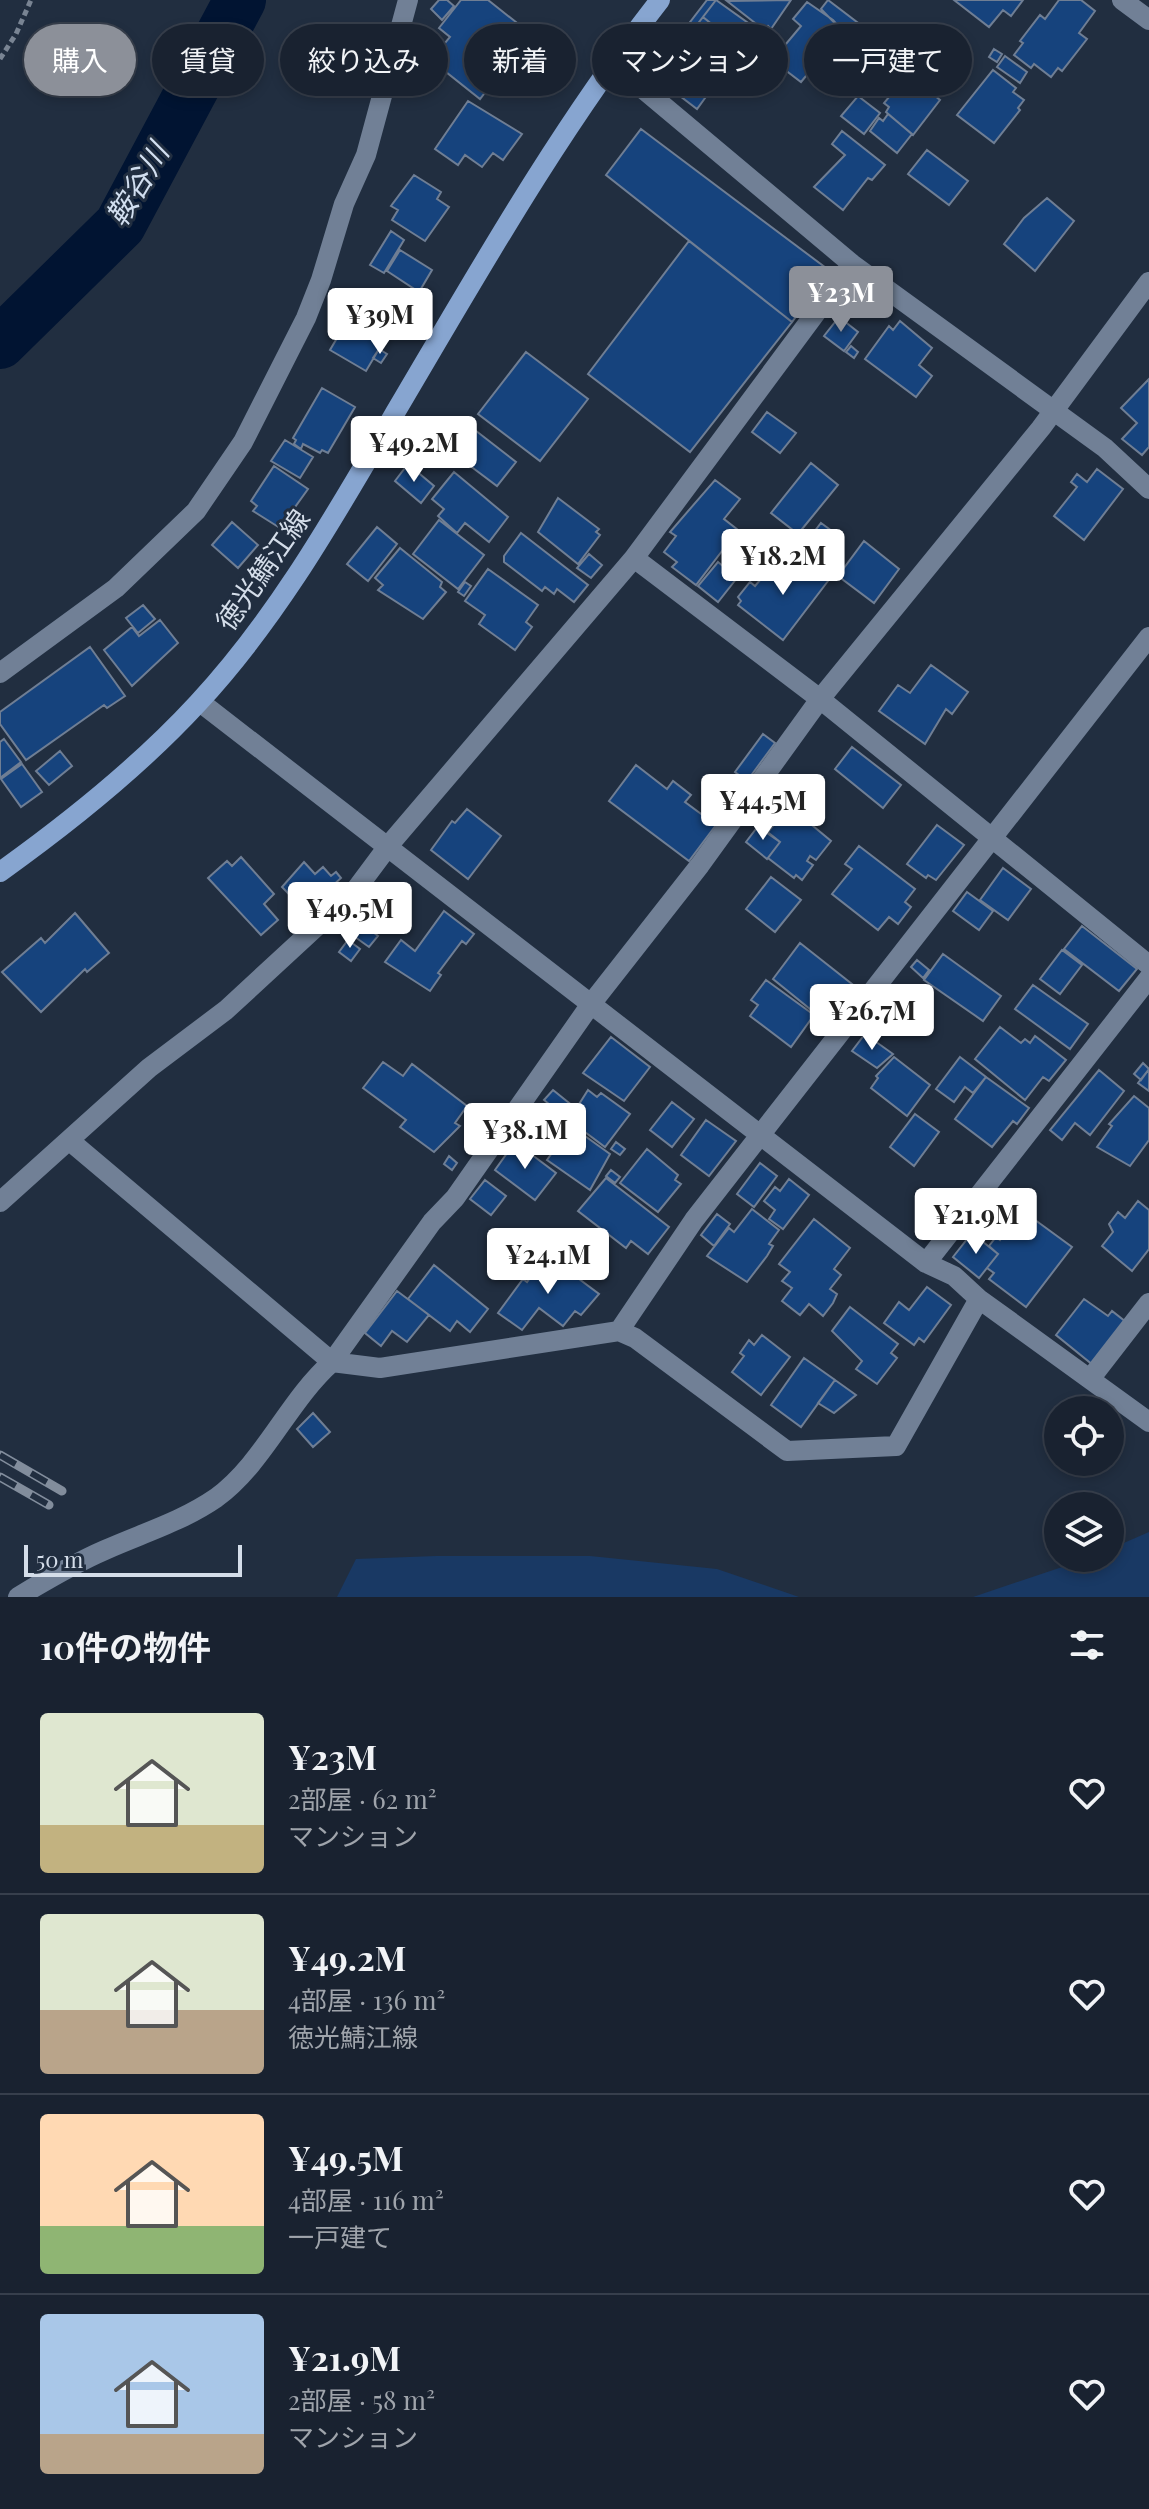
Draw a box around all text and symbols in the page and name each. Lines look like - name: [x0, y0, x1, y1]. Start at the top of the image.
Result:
- chip: 購入: [24, 24, 136, 96]
- chip: 賃貸: [152, 24, 264, 96]
- chip: 絞り込み: [280, 24, 448, 96]
- chip: 新着: [464, 24, 576, 96]
- chip: マンション: [592, 24, 788, 96]
- chip: 一戸建て: [804, 24, 972, 96]
- water label: 鞍谷川: [96, 133, 178, 233]
- pin: ¥23M: [794, 266, 888, 334]
- text: ¥23M: [807, 274, 875, 309]
- pin: ¥39M: [333, 288, 427, 356]
- text: ¥39M: [346, 296, 414, 331]
- pin: ¥49.2M: [349, 416, 479, 484]
- text: ¥49.2M: [369, 424, 459, 459]
- street label: 徳光鯖江線: [206, 501, 317, 637]
- pin: ¥18.2M: [718, 529, 848, 597]
- text: ¥18.2M: [740, 537, 826, 572]
- pin: ¥44.5M: [698, 774, 828, 842]
- text: ¥44.5M: [719, 782, 807, 817]
- pin: ¥49.5M: [285, 882, 415, 950]
- text: ¥49.5M: [306, 890, 394, 925]
- pin: ¥26.7M: [807, 984, 937, 1052]
- text: ¥26.7M: [828, 992, 916, 1027]
- pin: ¥38.1M: [460, 1103, 590, 1171]
- text: ¥38.1M: [482, 1111, 568, 1146]
- pin: ¥21.9M: [911, 1188, 1041, 1256]
- text: ¥21.9M: [933, 1196, 1019, 1231]
- pin: ¥24.1M: [483, 1228, 613, 1296]
- text: ¥24.1M: [505, 1236, 591, 1271]
- map controls: [1044, 1396, 1124, 1572]
- button: locate: [1044, 1396, 1124, 1476]
- button: layers: [1044, 1492, 1124, 1572]
- scale bar: [24, 1541, 242, 1577]
- text: 50 m: [36, 1544, 83, 1574]
- text: 10件の物件: [40, 1623, 211, 1669]
- icon: filters: [1065, 1623, 1109, 1667]
- text: ¥23M: [288, 1733, 377, 1779]
- icon: home: [104, 1745, 200, 1841]
- icon: heart: [1065, 1771, 1109, 1815]
- text: 2部屋 · 62 m²: [288, 1781, 437, 1816]
- text: マンション: [288, 1818, 418, 1853]
- text: ¥49.2M: [288, 1934, 406, 1980]
- icon: home: [104, 1946, 200, 2042]
- icon: heart: [1065, 1972, 1109, 2016]
- text: 4部屋 · 136 m²: [288, 1982, 445, 2017]
- text: 徳光鯖江線: [288, 2019, 418, 2054]
- text: ¥49.5M: [288, 2134, 404, 2180]
- icon: home: [104, 2146, 200, 2242]
- icon: heart: [1065, 2172, 1109, 2216]
- text: 4部屋 · 116 m²: [288, 2182, 444, 2217]
- text: 一戸建て: [288, 2219, 392, 2254]
- text: ¥21.9M: [288, 2334, 401, 2380]
- icon: home: [104, 2346, 200, 2442]
- icon: heart: [1065, 2372, 1109, 2416]
- text: 2部屋 · 58 m²: [288, 2382, 435, 2417]
- text: マンション: [288, 2419, 418, 2454]

